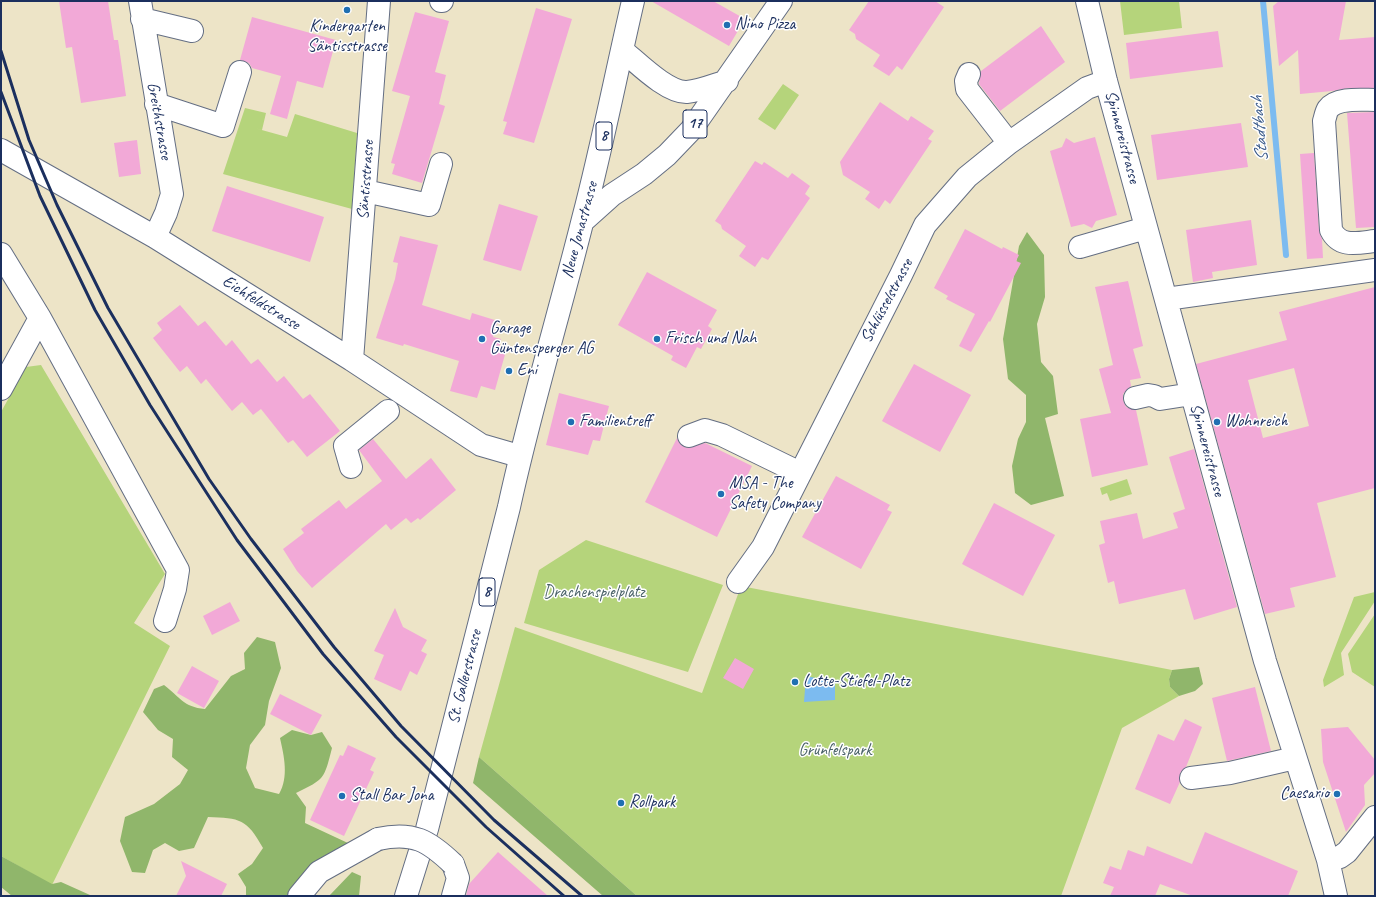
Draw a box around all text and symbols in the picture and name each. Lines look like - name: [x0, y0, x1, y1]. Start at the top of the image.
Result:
- marker: Kindergarten Säntisstrasse: [342, 5, 352, 15]
- place label: Nino Pizza: [735, 15, 795, 35]
- place label: Kindergarten Säntisstrasse: [307, 17, 387, 57]
- marker: Nino Pizza: [722, 20, 732, 30]
- street label: Greithstrasse: [142, 81, 176, 161]
- street label: Spinnereistrasse: [1100, 88, 1144, 186]
- water label: Stadtbach: [1246, 95, 1274, 163]
- road number: 17: [683, 110, 707, 138]
- road number: 8: [596, 122, 612, 150]
- street label: Säntisstrasse: [353, 140, 379, 220]
- street label: Neue Jonastrasse: [557, 180, 603, 280]
- street label: Schlüsselstrasse: [856, 255, 918, 347]
- street label: Eichfeldstrasse: [218, 271, 304, 335]
- place label: Garage Güntensperger AG: [490, 319, 593, 359]
- place label: Frisch und Nah: [665, 329, 756, 349]
- marker: Garage Güntensperger AG: [477, 334, 487, 344]
- marker: Frisch und Nah: [652, 334, 662, 344]
- place label: Eni: [517, 361, 537, 381]
- marker: Eni: [504, 366, 514, 376]
- street label: Spinnereistrasse: [1185, 401, 1229, 499]
- place label: Familientreff: [579, 412, 651, 432]
- place label: Wohnreich: [1225, 412, 1287, 432]
- marker: Familientreff: [566, 417, 576, 427]
- marker: Wohnreich: [1212, 417, 1222, 427]
- place label: MSA - The Safety Company: [729, 474, 821, 514]
- marker: MSA - The Safety Company: [716, 489, 726, 499]
- road number: 8: [479, 578, 495, 606]
- park label: Drachenspielplatz: [543, 583, 645, 603]
- street label: St. Gallerstrasse: [443, 628, 487, 726]
- place label: Lotte-Stiefel-Platz: [803, 672, 910, 692]
- marker: Lotte-Stiefel-Platz: [790, 677, 800, 687]
- park label: Grünfelspark: [798, 741, 872, 761]
- place label: Caesario: [1280, 784, 1329, 804]
- place label: Stall Bar Jona: [350, 786, 434, 806]
- marker: Caesario: [1332, 789, 1342, 799]
- marker: Stall Bar Jona: [337, 791, 347, 801]
- place label: Rollpark: [629, 793, 675, 813]
- marker: Rollpark: [616, 798, 626, 808]

